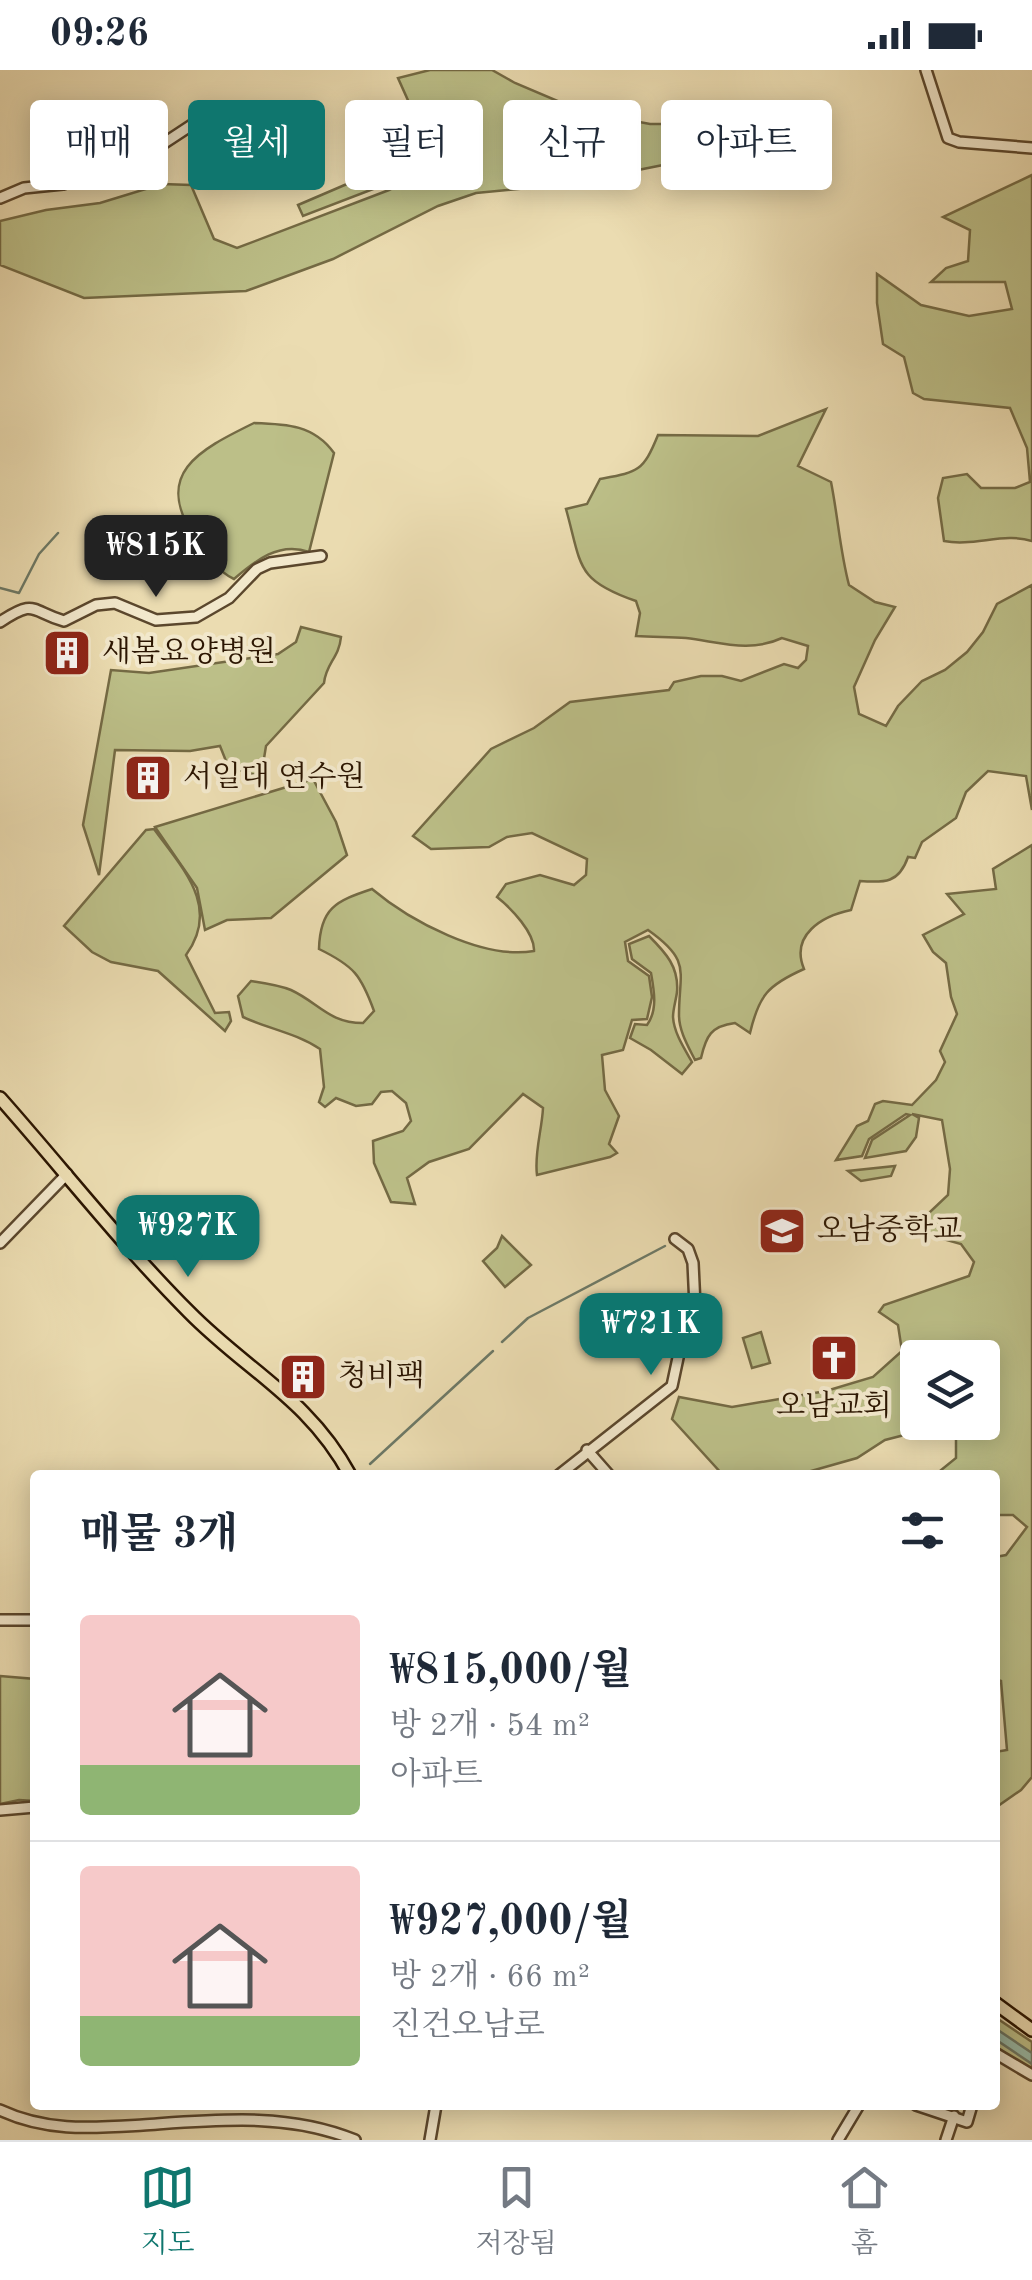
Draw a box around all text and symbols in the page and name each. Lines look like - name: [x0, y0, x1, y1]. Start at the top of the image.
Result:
- text: 09:26: [50, 16, 149, 54]
- chip: 매매: [30, 100, 168, 190]
- chip: 월세: [188, 100, 325, 190]
- chip: 필터: [345, 100, 483, 190]
- chip: 신규: [503, 100, 641, 190]
- chip: 아파트: [661, 100, 832, 190]
- pin: ₩815K: [86, 515, 226, 600]
- text: ₩815K: [106, 531, 206, 563]
- building icon: 새봄요양병원: [41, 627, 93, 679]
- place label: 새봄요양병원: [102, 635, 276, 668]
- building icon: 서일대 연수원: [122, 752, 174, 804]
- place label: 서일대 연수원: [183, 761, 365, 793]
- pin: ₩927K: [118, 1195, 258, 1280]
- school or university icon: 오남중학교: [756, 1205, 808, 1257]
- text: ₩927K: [138, 1211, 238, 1243]
- place label: 오남중학교: [817, 1214, 962, 1246]
- pin: ₩721K: [581, 1293, 721, 1378]
- text: ₩721K: [601, 1309, 701, 1341]
- church icon: 오남교회: [808, 1332, 860, 1384]
- map controls: [900, 1340, 1000, 1440]
- button: layers: [900, 1340, 1000, 1440]
- building icon: 청비팩: [277, 1351, 329, 1403]
- place label: 청비팩: [338, 1359, 425, 1392]
- place label: 오남교회: [776, 1390, 892, 1422]
- icon: filters: [895, 1503, 950, 1558]
- text: 매물 3개: [80, 1515, 238, 1557]
- text: ₩815,000/월: [390, 1651, 632, 1693]
- icon: home: [160, 1655, 280, 1775]
- text: 방 2개 · 54 m²: [390, 1711, 590, 1743]
- text: 아파트: [390, 1760, 483, 1792]
- text: ₩927,000/월: [390, 1902, 632, 1944]
- icon: home: [160, 1906, 280, 2026]
- text: 방 2개 · 66 m²: [390, 1962, 590, 1994]
- text: 진건오남로: [390, 2011, 545, 2043]
- tab: 지도: [140, 2160, 195, 2263]
- tab: 저장됨: [475, 2160, 557, 2263]
- tab: 홈: [837, 2160, 892, 2263]

